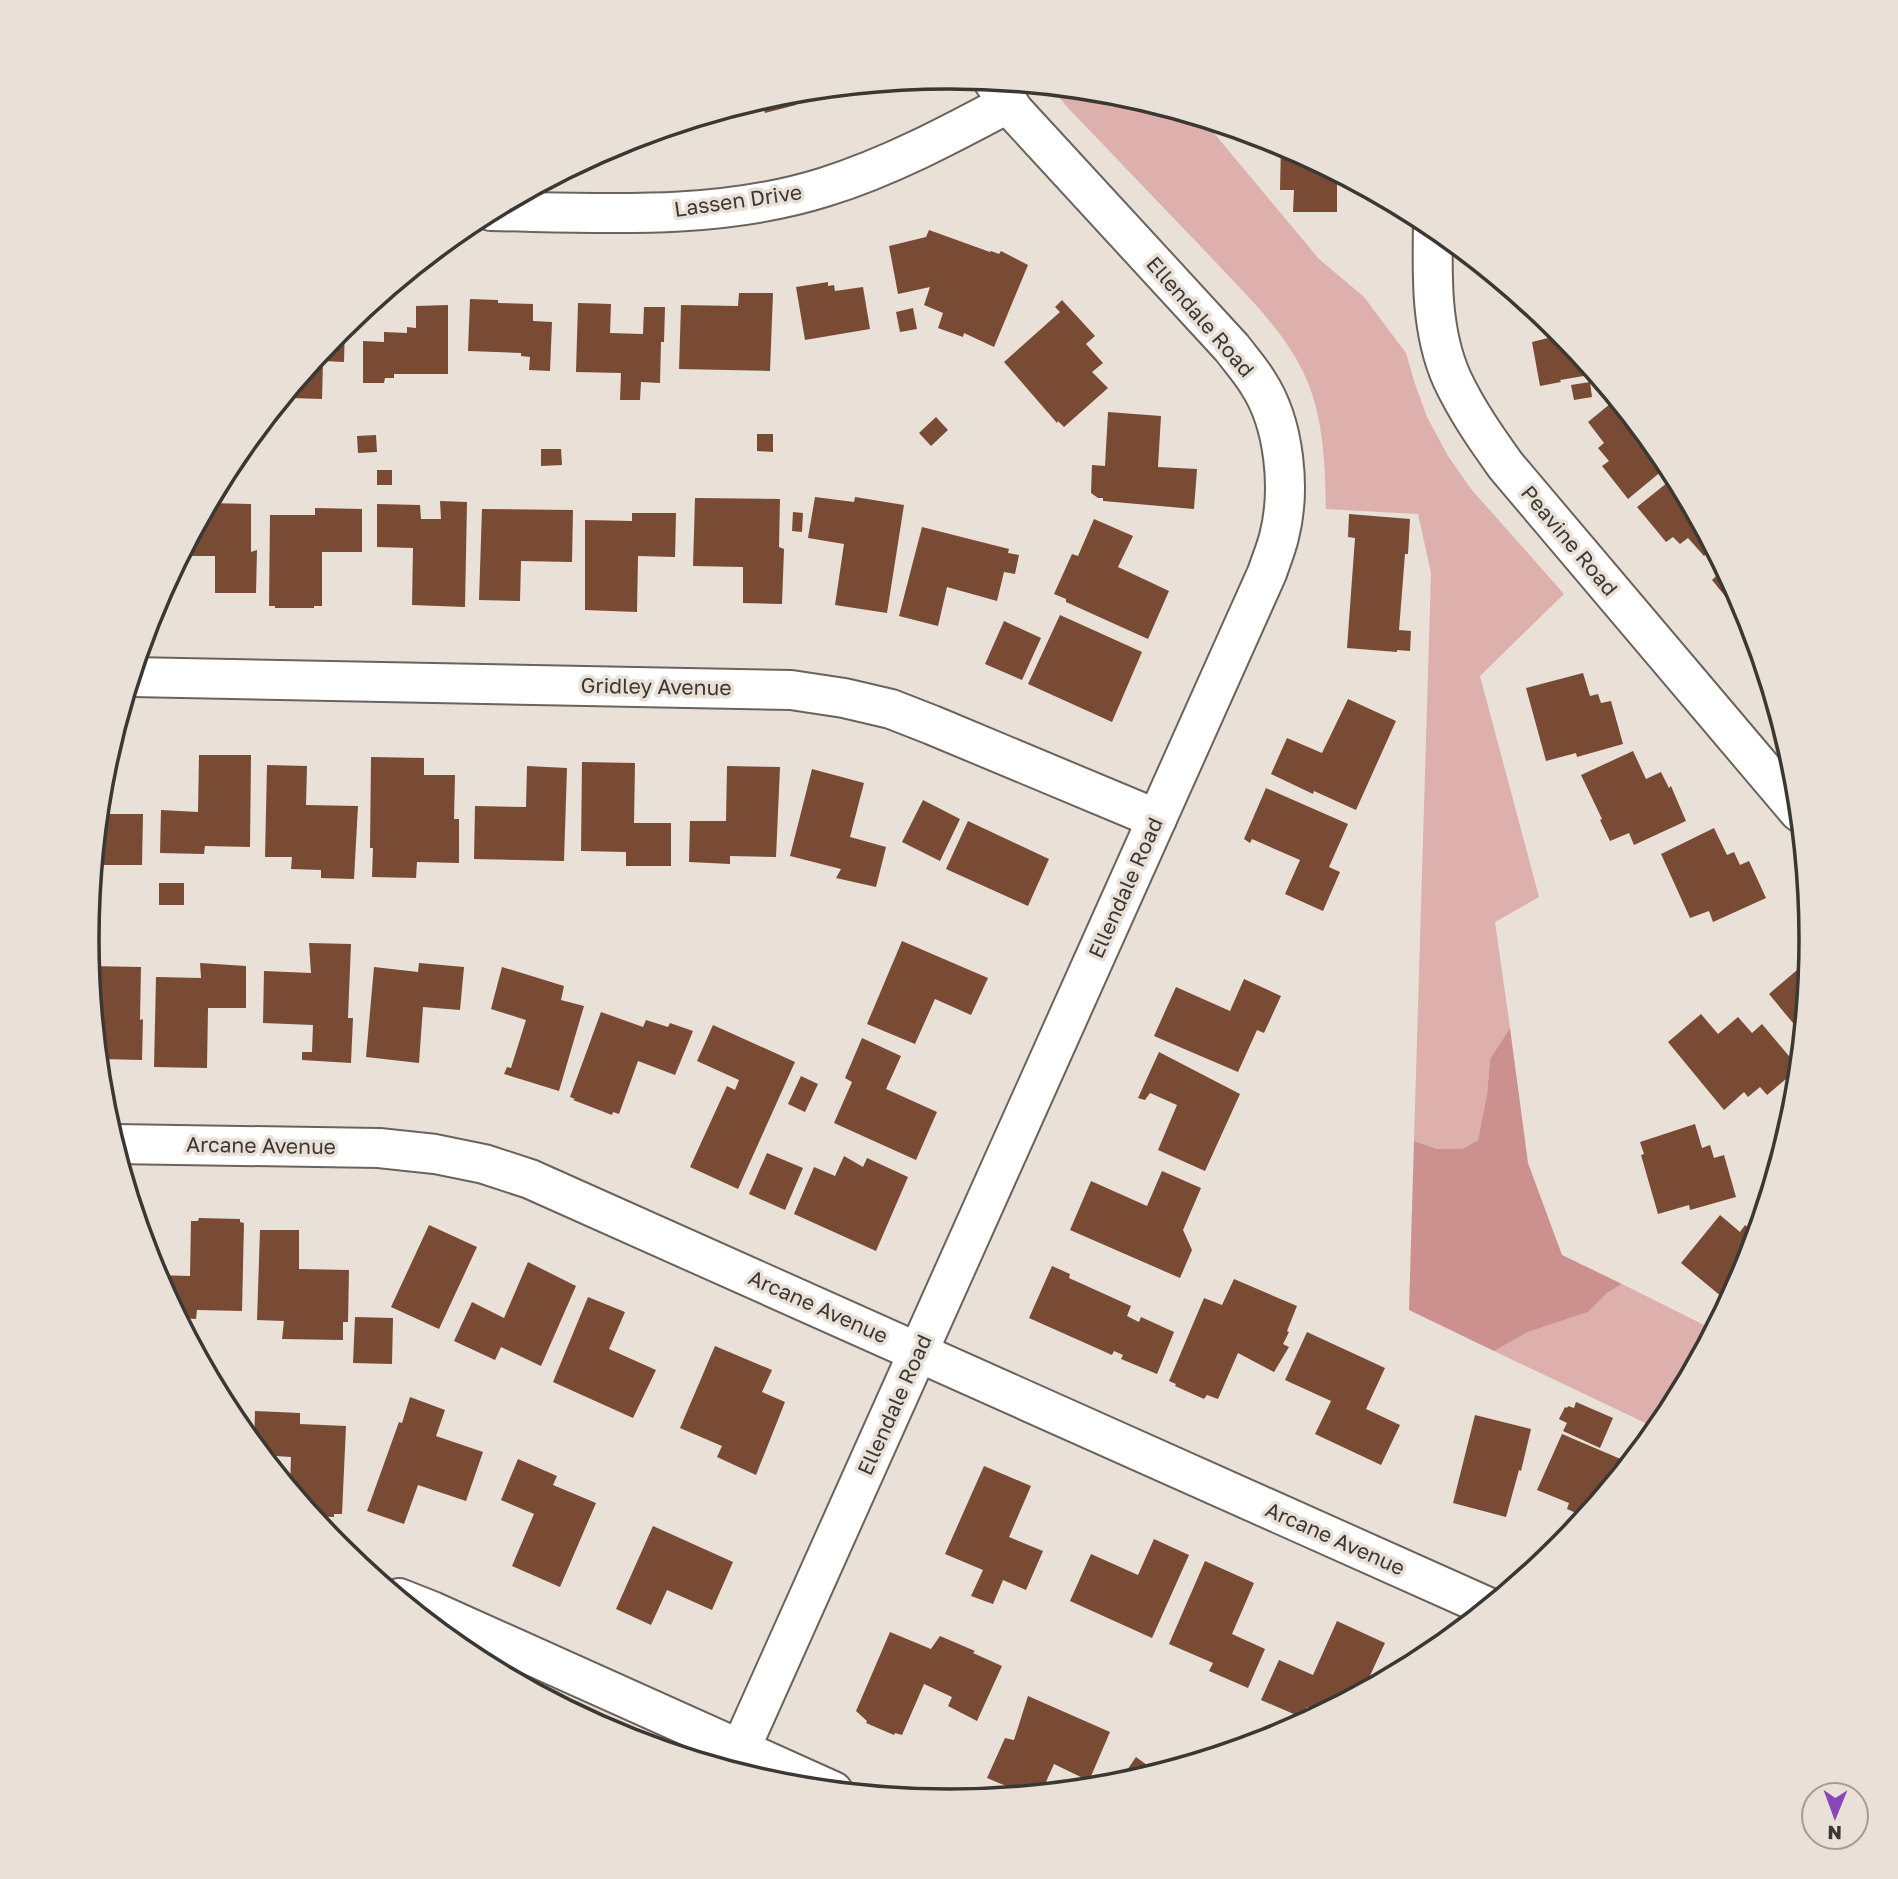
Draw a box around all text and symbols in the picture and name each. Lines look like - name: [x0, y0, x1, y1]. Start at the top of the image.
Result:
- street label: Lassen Drive: [672, 178, 803, 222]
- street label: Ellendale Road: [1141, 251, 1260, 382]
- street label: Peavine Road: [1516, 480, 1624, 601]
- street label: Gridley Avenue: [580, 672, 732, 700]
- street label: Ellendale Road: [1082, 813, 1168, 962]
- street label: Arcane Avenue: [186, 1131, 336, 1159]
- street label: Arcane Avenue: [745, 1264, 892, 1348]
- street label: Ellendale Road: [851, 1330, 937, 1479]
- street label: Arcane Avenue: [1262, 1496, 1409, 1580]
- north arrow: [1800, 1781, 1870, 1851]
- text: N: [1827, 1822, 1842, 1845]

